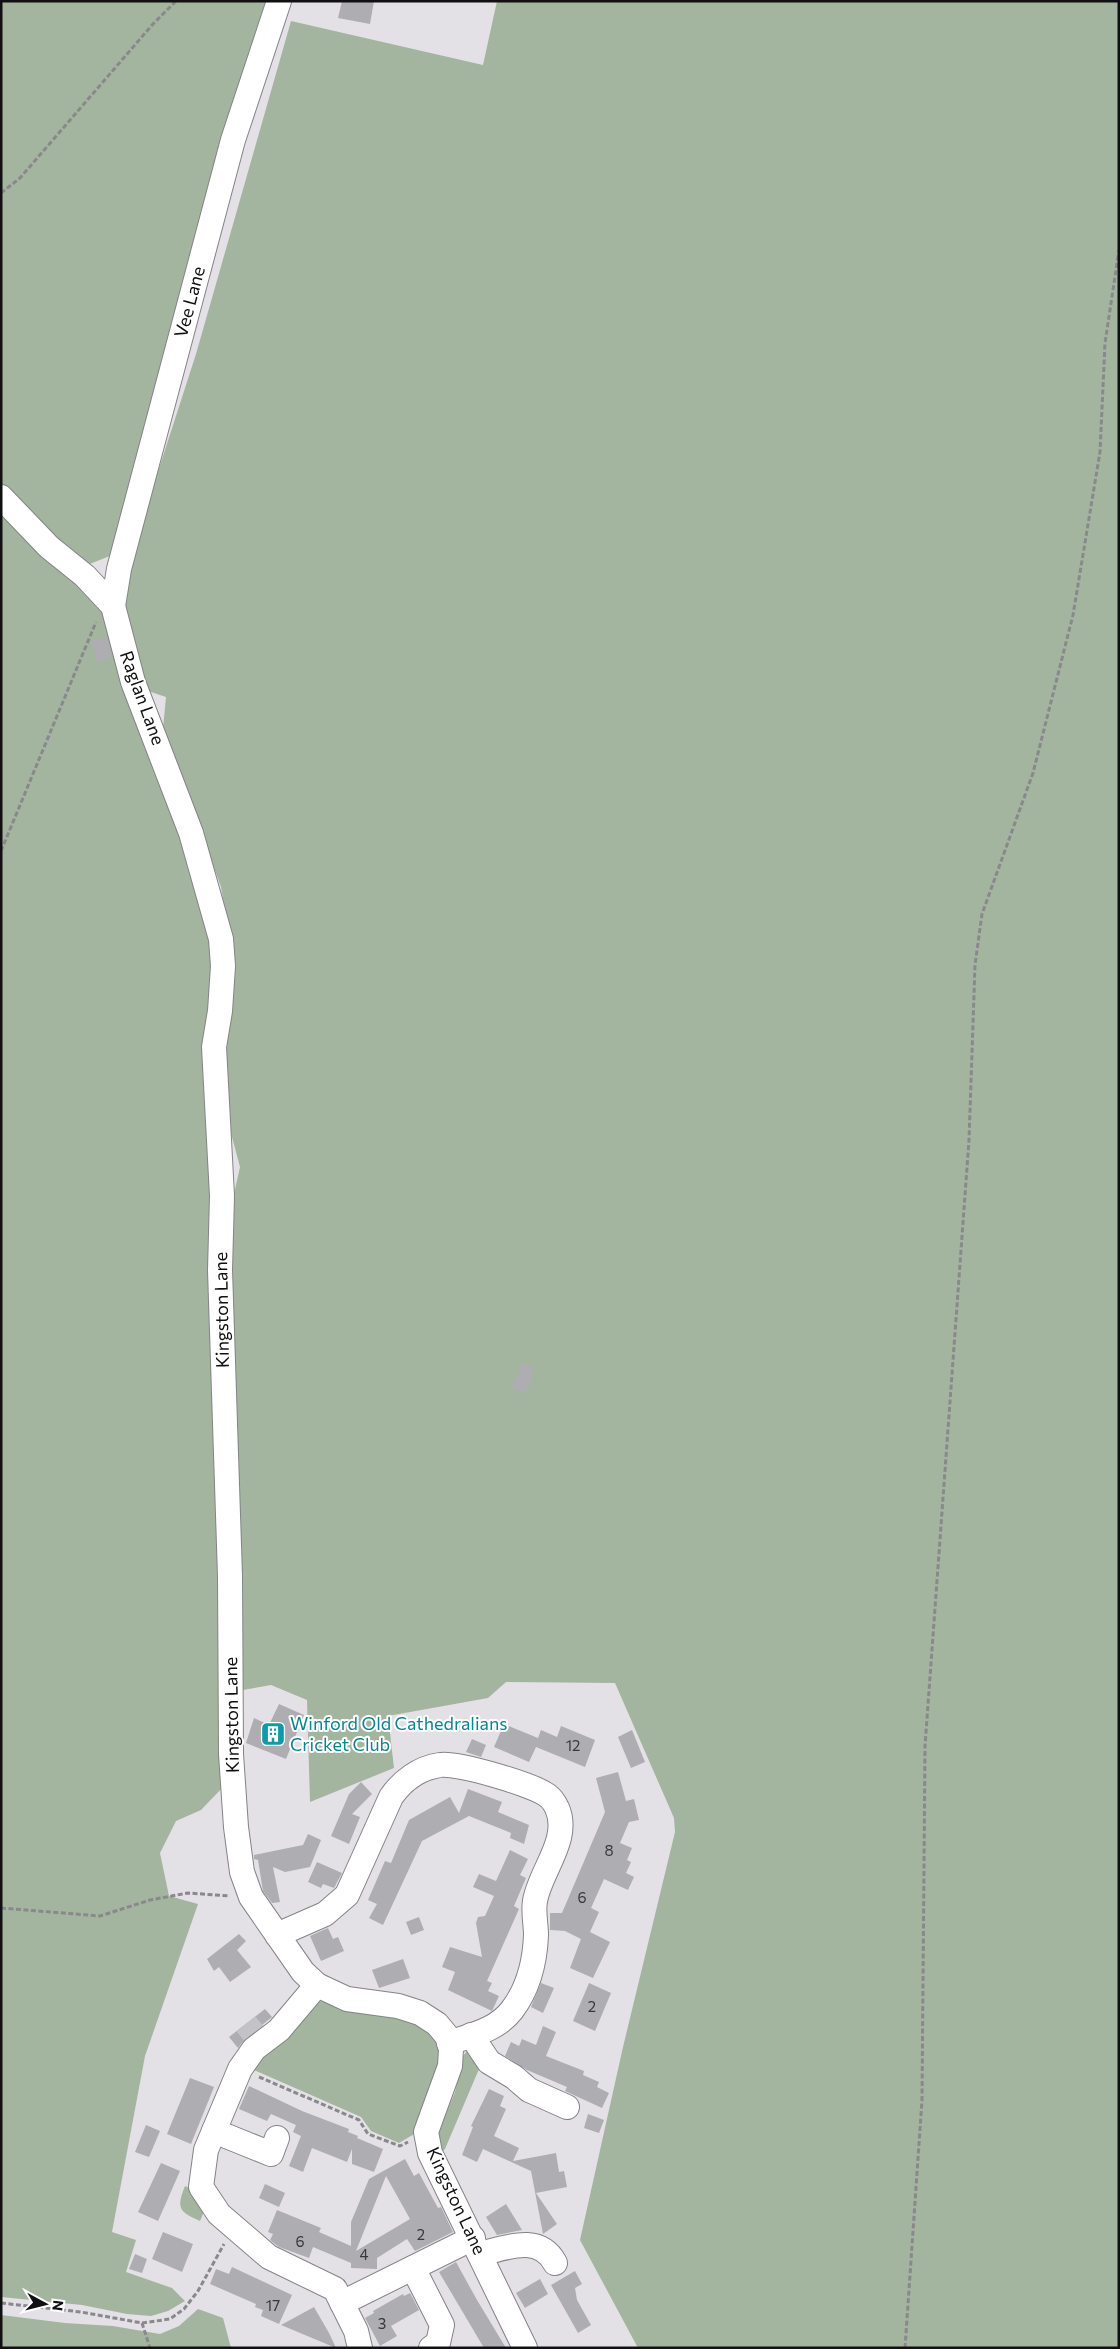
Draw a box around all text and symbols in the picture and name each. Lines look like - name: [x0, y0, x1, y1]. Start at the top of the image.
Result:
- street label: Vee Lane: [169, 264, 209, 340]
- street label: Raglan Lane: [116, 648, 170, 748]
- street label: Kingston Lane: [209, 1252, 233, 1368]
- street label: Kingston Lane: [219, 1657, 243, 1773]
- place label: Winford Old Cathedralians Cricket Club: [290, 1712, 507, 1755]
- building icon: Winford Old Cathedralians Cricket Club: [260, 1721, 286, 1747]
- house number: 12: [566, 1736, 580, 1754]
- house number: 8: [604, 1841, 614, 1859]
- house number: 6: [577, 1888, 587, 1906]
- house number: 2: [588, 1997, 596, 2015]
- street label: Kingston Lane: [422, 2143, 491, 2258]
- house number: 2: [417, 2225, 425, 2243]
- house number: 6: [295, 2232, 305, 2250]
- house number: 4: [360, 2245, 369, 2263]
- north arrow: [20, 2279, 70, 2329]
- house number: 17: [266, 2296, 280, 2314]
- text: N: [49, 2299, 67, 2312]
- house number: 3: [378, 2314, 386, 2332]

